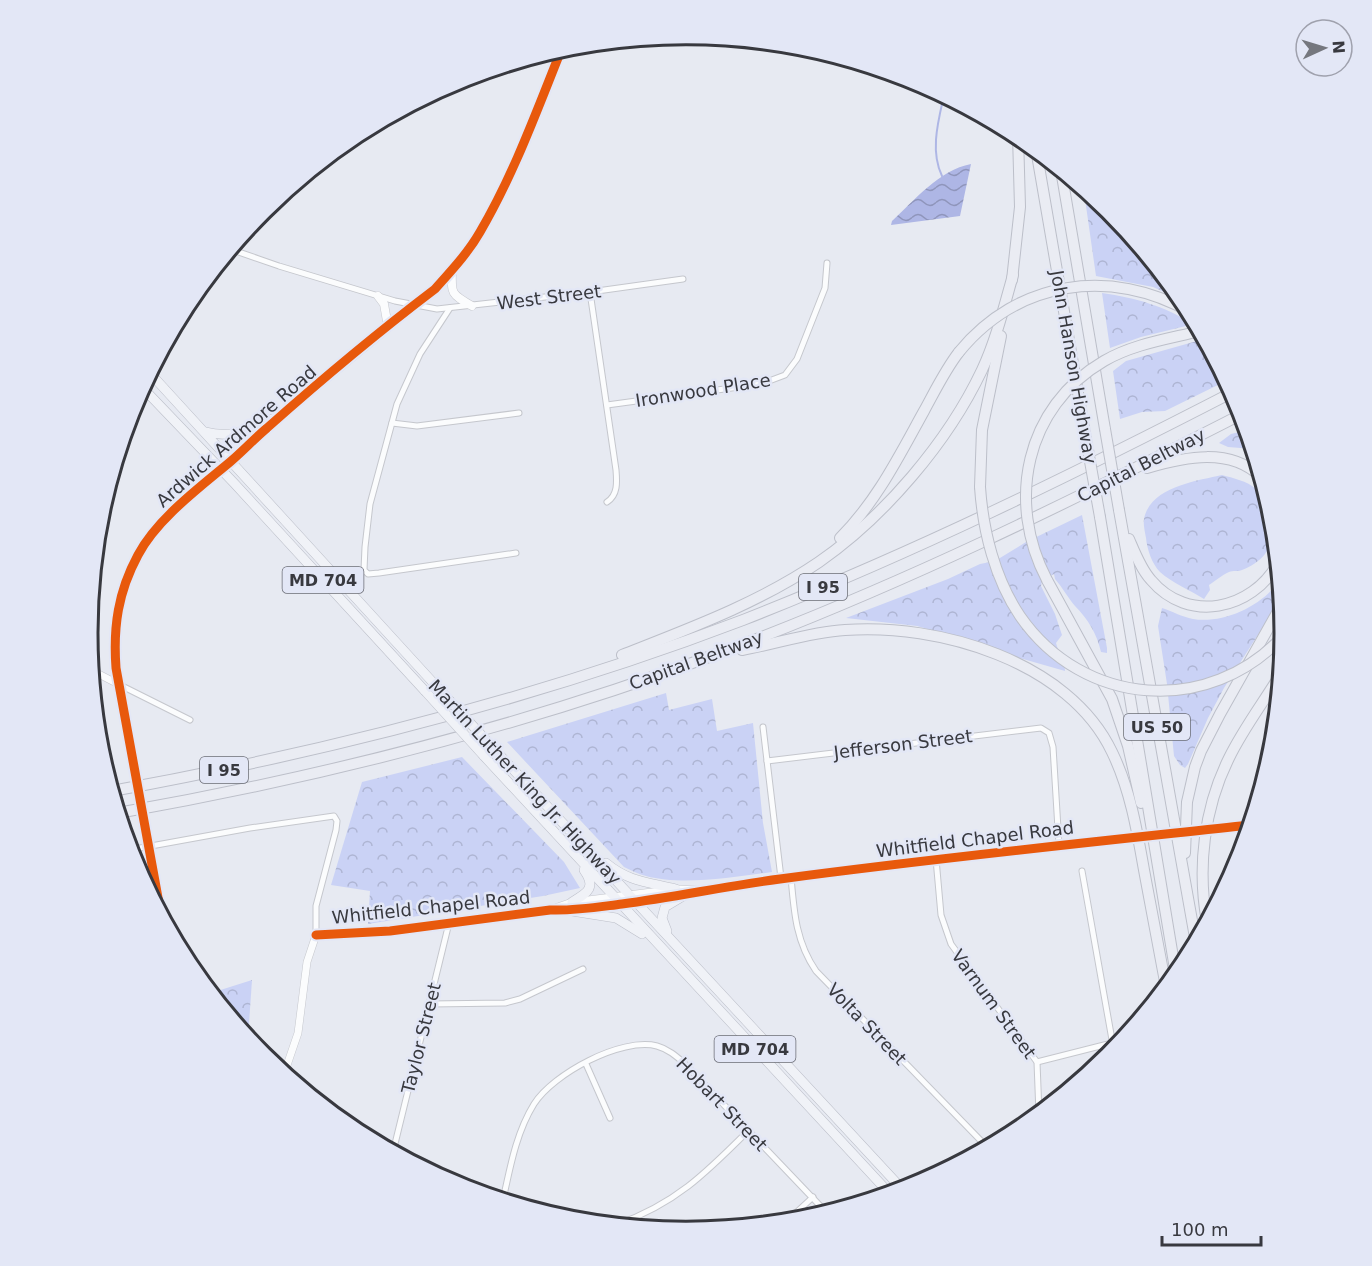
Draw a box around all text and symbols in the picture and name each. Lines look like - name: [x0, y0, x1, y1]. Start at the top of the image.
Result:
- north arrow: [1294, 18, 1354, 78]
- text: N: [1329, 40, 1348, 54]
- street label: John Hanson Highway: [1046, 268, 1101, 466]
- street label: West Street: [496, 280, 602, 314]
- street label: Ardwick Ardmore Road: [152, 361, 320, 511]
- street label: Ironwood Place: [634, 369, 772, 411]
- street label: Capital Beltway: [1074, 424, 1209, 506]
- road number: MD 704: [282, 567, 364, 593]
- road number: I 95: [799, 574, 847, 600]
- street label: Capital Beltway: [626, 626, 766, 694]
- street label: Martin Luther King Jr. Highway: [424, 675, 626, 889]
- road number: US 50: [1124, 714, 1190, 740]
- street label: Jefferson Street: [832, 725, 974, 763]
- road number: I 95: [200, 757, 248, 783]
- street label: Whitfield Chapel Road: [875, 816, 1075, 862]
- street label: Whitfield Chapel Road: [331, 886, 531, 928]
- street label: Varnum Street: [947, 945, 1041, 1063]
- street label: Volta Street: [823, 979, 911, 1069]
- street label: Taylor Street: [397, 980, 445, 1097]
- road number: MD 704: [714, 1036, 795, 1062]
- street label: Hobart Street: [672, 1053, 772, 1155]
- scale bar: [1162, 1209, 1261, 1247]
- text: 100 m: [1171, 1219, 1229, 1240]

